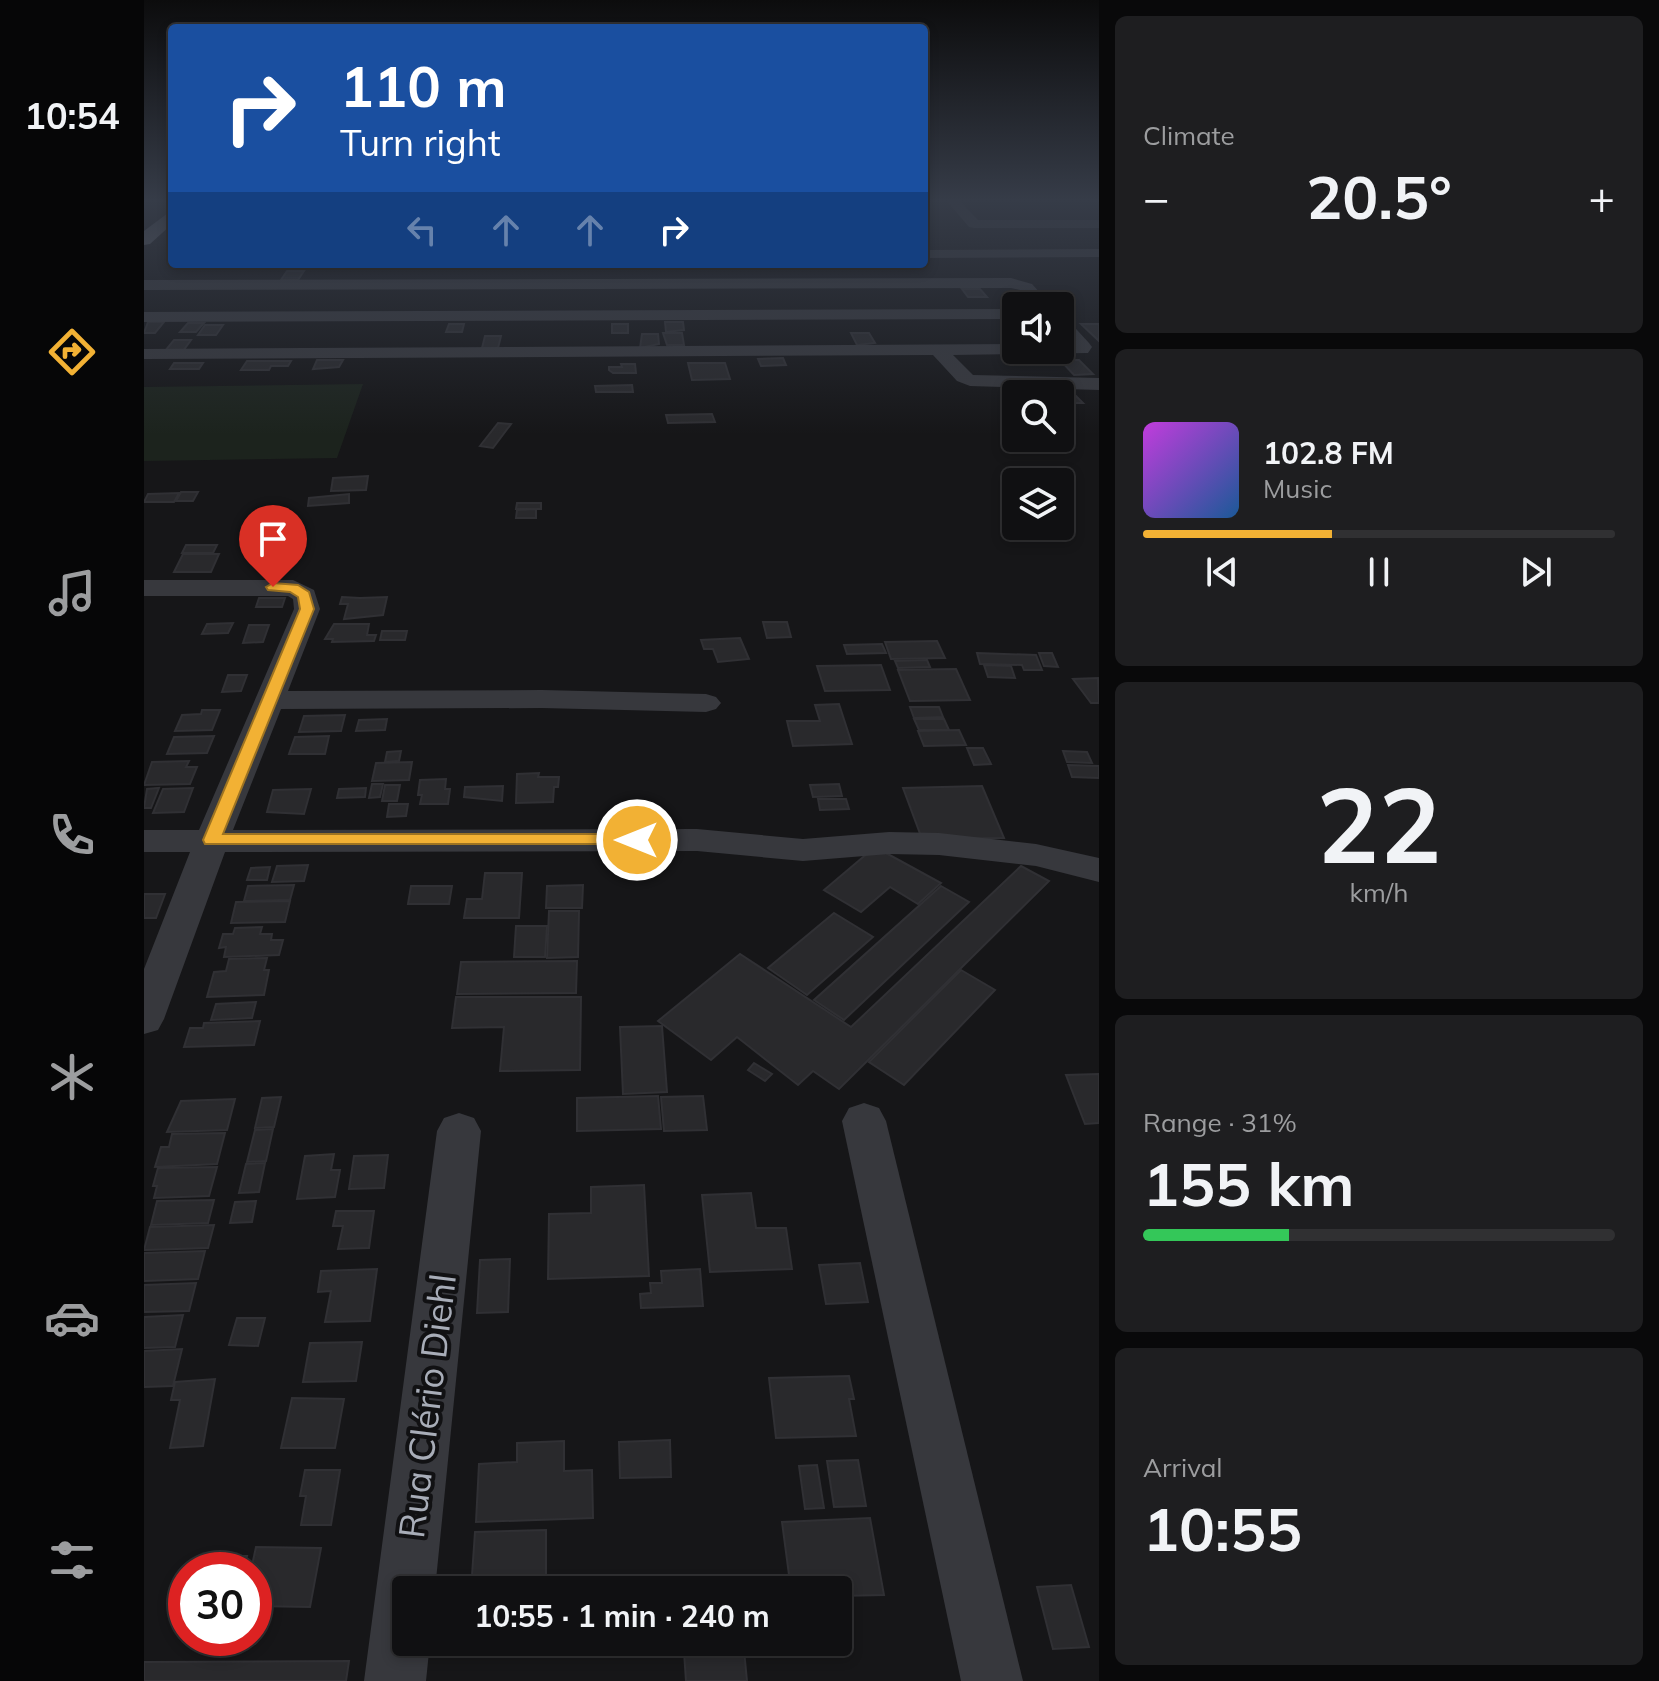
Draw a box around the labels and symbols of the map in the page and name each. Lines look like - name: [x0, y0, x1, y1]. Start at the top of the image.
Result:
- pin: [239, 505, 307, 587]
- position arrow: [595, 798, 679, 882]
- street label: Rua Clério Diehl: [388, 1271, 465, 1541]
- speed limit sign: 30: [168, 1552, 272, 1656]

